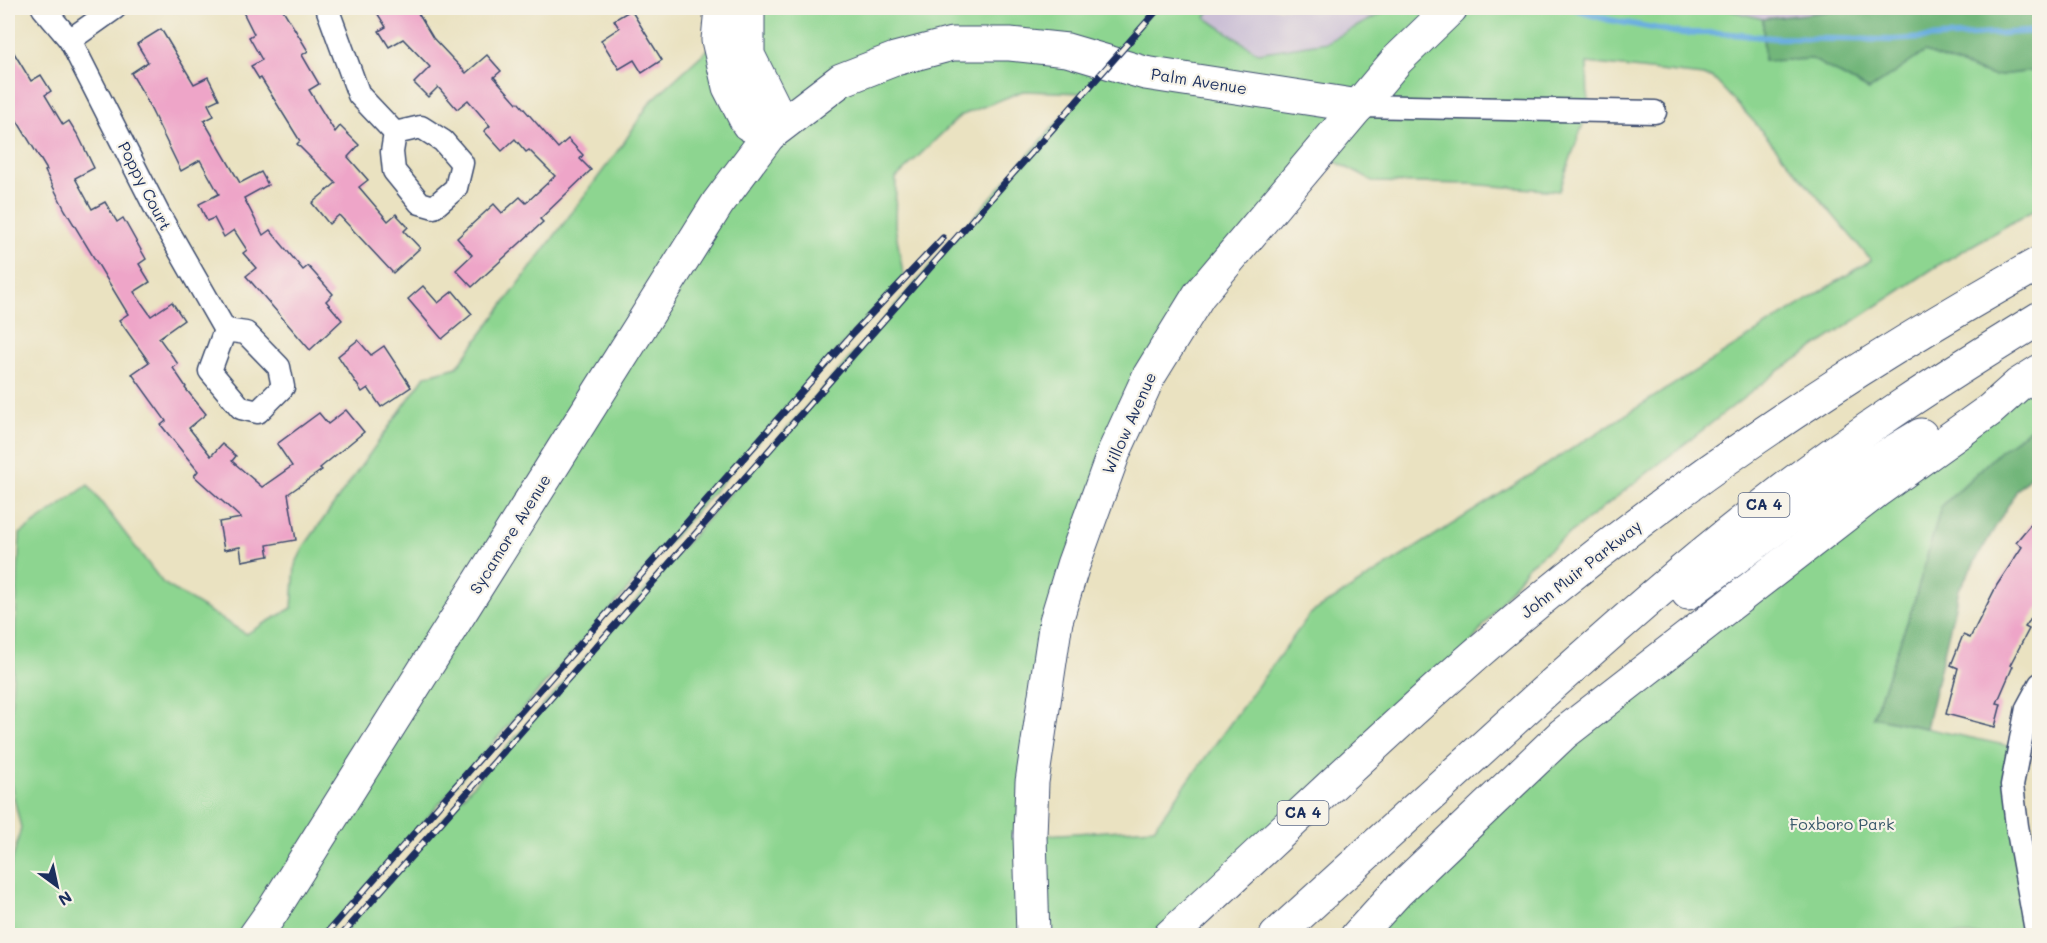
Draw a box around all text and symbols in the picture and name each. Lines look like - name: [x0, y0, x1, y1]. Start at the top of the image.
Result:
- street label: Palm Avenue: [1150, 63, 1249, 98]
- street label: Poppy Court: [114, 138, 177, 234]
- street label: Willow Avenue: [1097, 369, 1160, 477]
- street label: Sycamore Avenue: [464, 470, 555, 598]
- road number: CA 4: [1738, 493, 1790, 517]
- street label: John Muir Parkway: [1516, 515, 1645, 622]
- road number: CA 4: [1278, 801, 1328, 825]
- park label: Foxboro Park: [1789, 813, 1895, 834]
- north arrow: [27, 856, 87, 916]
- text: N: [55, 887, 76, 911]

